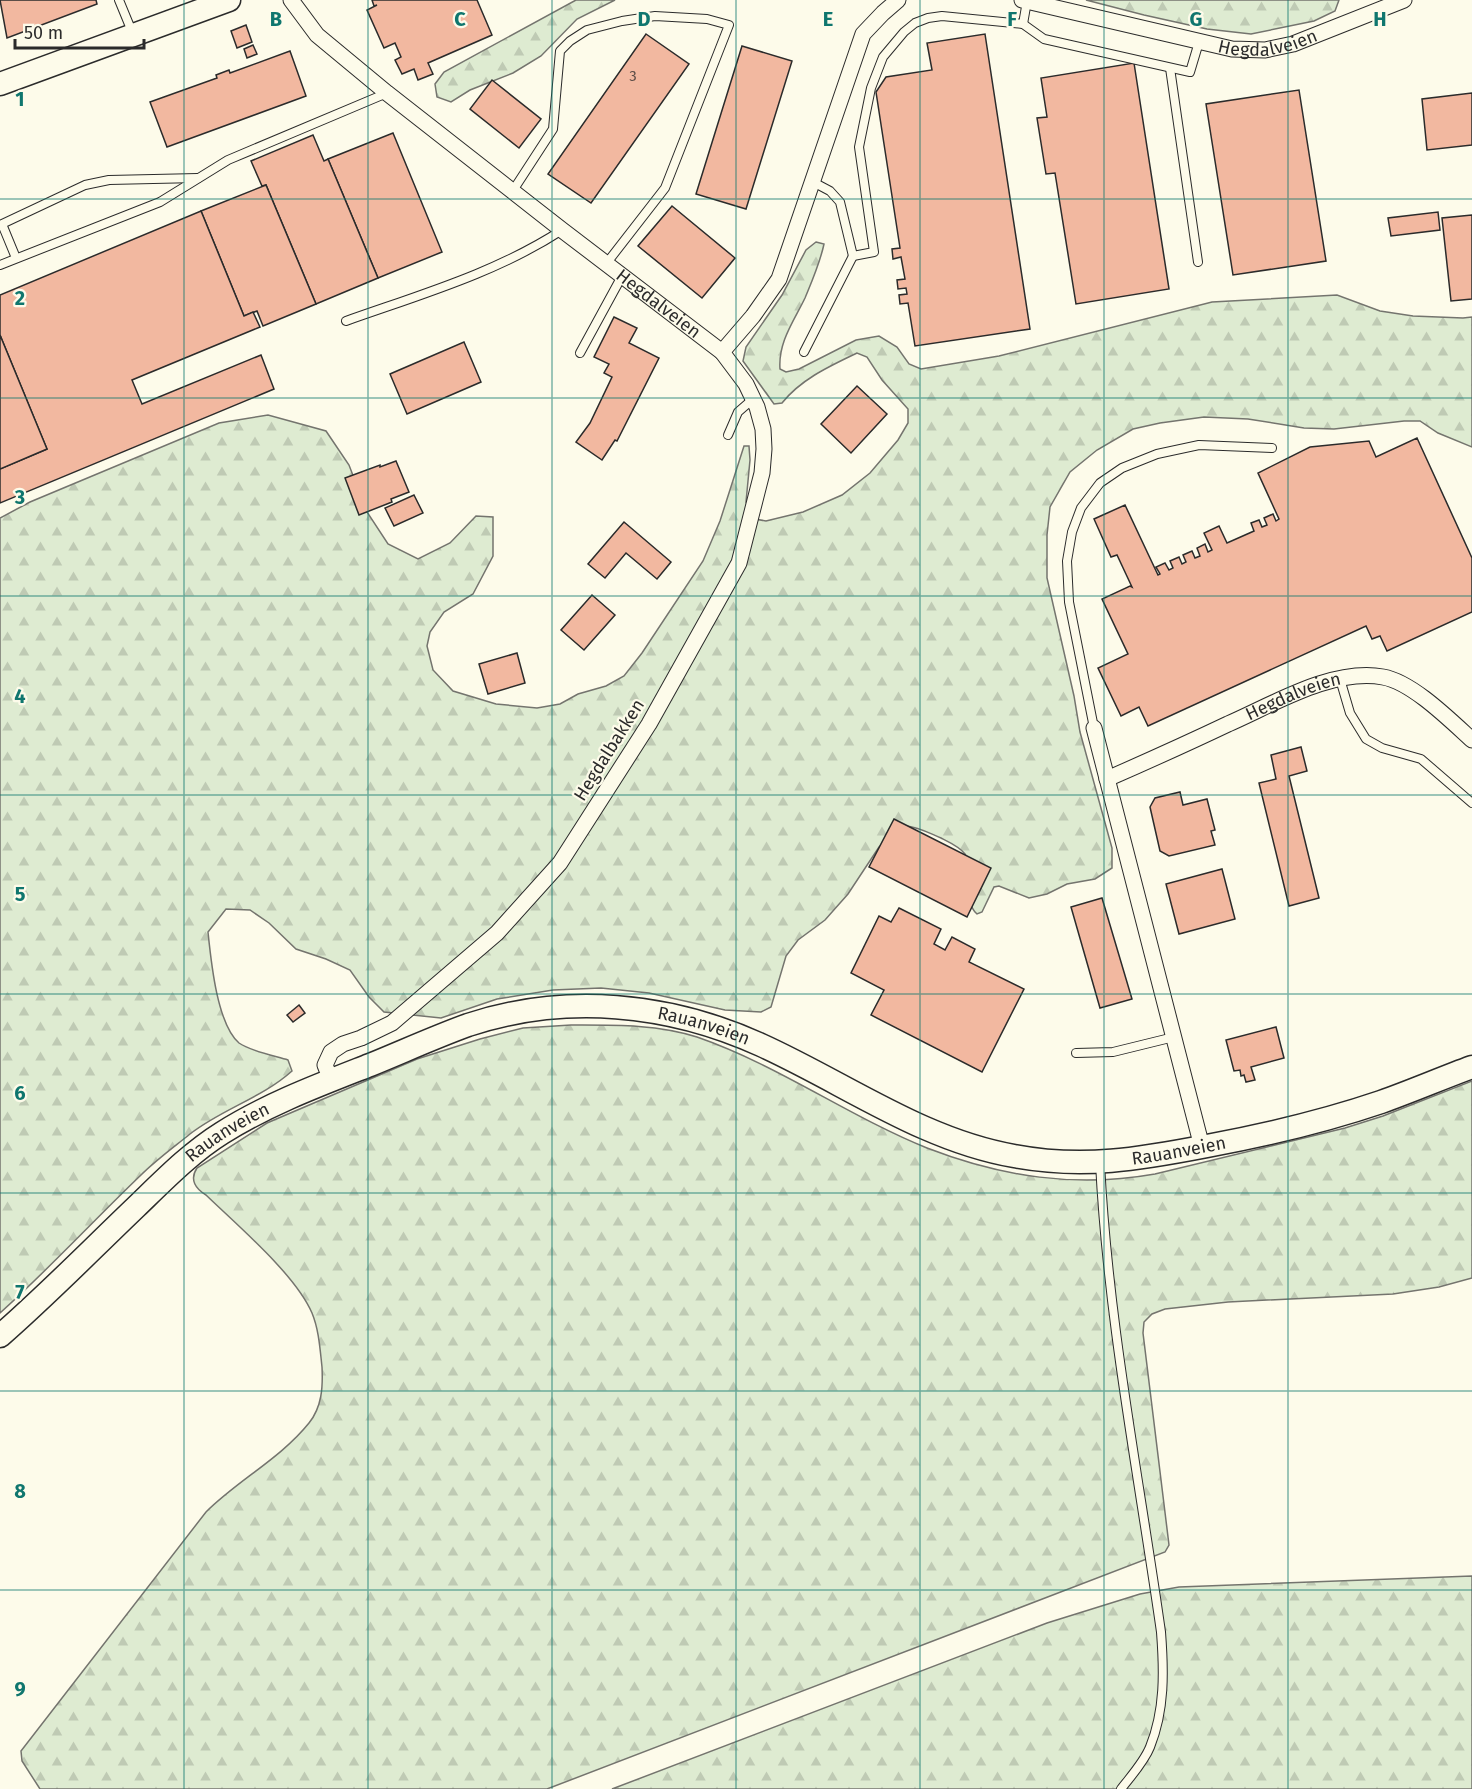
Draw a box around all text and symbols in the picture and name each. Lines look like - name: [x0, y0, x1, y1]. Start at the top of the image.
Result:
- text: B: [270, 7, 282, 31]
- text: C: [454, 7, 466, 31]
- text: D: [637, 7, 651, 31]
- text: E: [823, 7, 833, 31]
- text: F: [1007, 7, 1017, 31]
- text: G: [1190, 7, 1202, 31]
- text: H: [1373, 7, 1387, 31]
- scale bar: [15, 12, 144, 50]
- text: 50 m: [24, 22, 63, 44]
- street label: Hegdalveien: [1216, 25, 1320, 61]
- house number: 3: [629, 67, 637, 85]
- text: 1: [15, 87, 25, 111]
- street label: Hegdalveien: [612, 264, 705, 343]
- text: 2: [15, 286, 25, 310]
- text: 3: [14, 485, 25, 509]
- street label: Hegdalveien: [1242, 668, 1343, 725]
- text: 4: [14, 684, 26, 708]
- street label: Hegdalbakken: [569, 695, 649, 805]
- text: 5: [15, 882, 26, 906]
- street label: Rauanveien: [656, 1002, 753, 1050]
- text: 6: [14, 1081, 26, 1105]
- street label: Rauanveien: [181, 1098, 273, 1167]
- street label: Rauanveien: [1130, 1132, 1228, 1170]
- text: 7: [15, 1280, 25, 1304]
- text: 8: [14, 1479, 26, 1503]
- text: 9: [14, 1677, 26, 1701]

